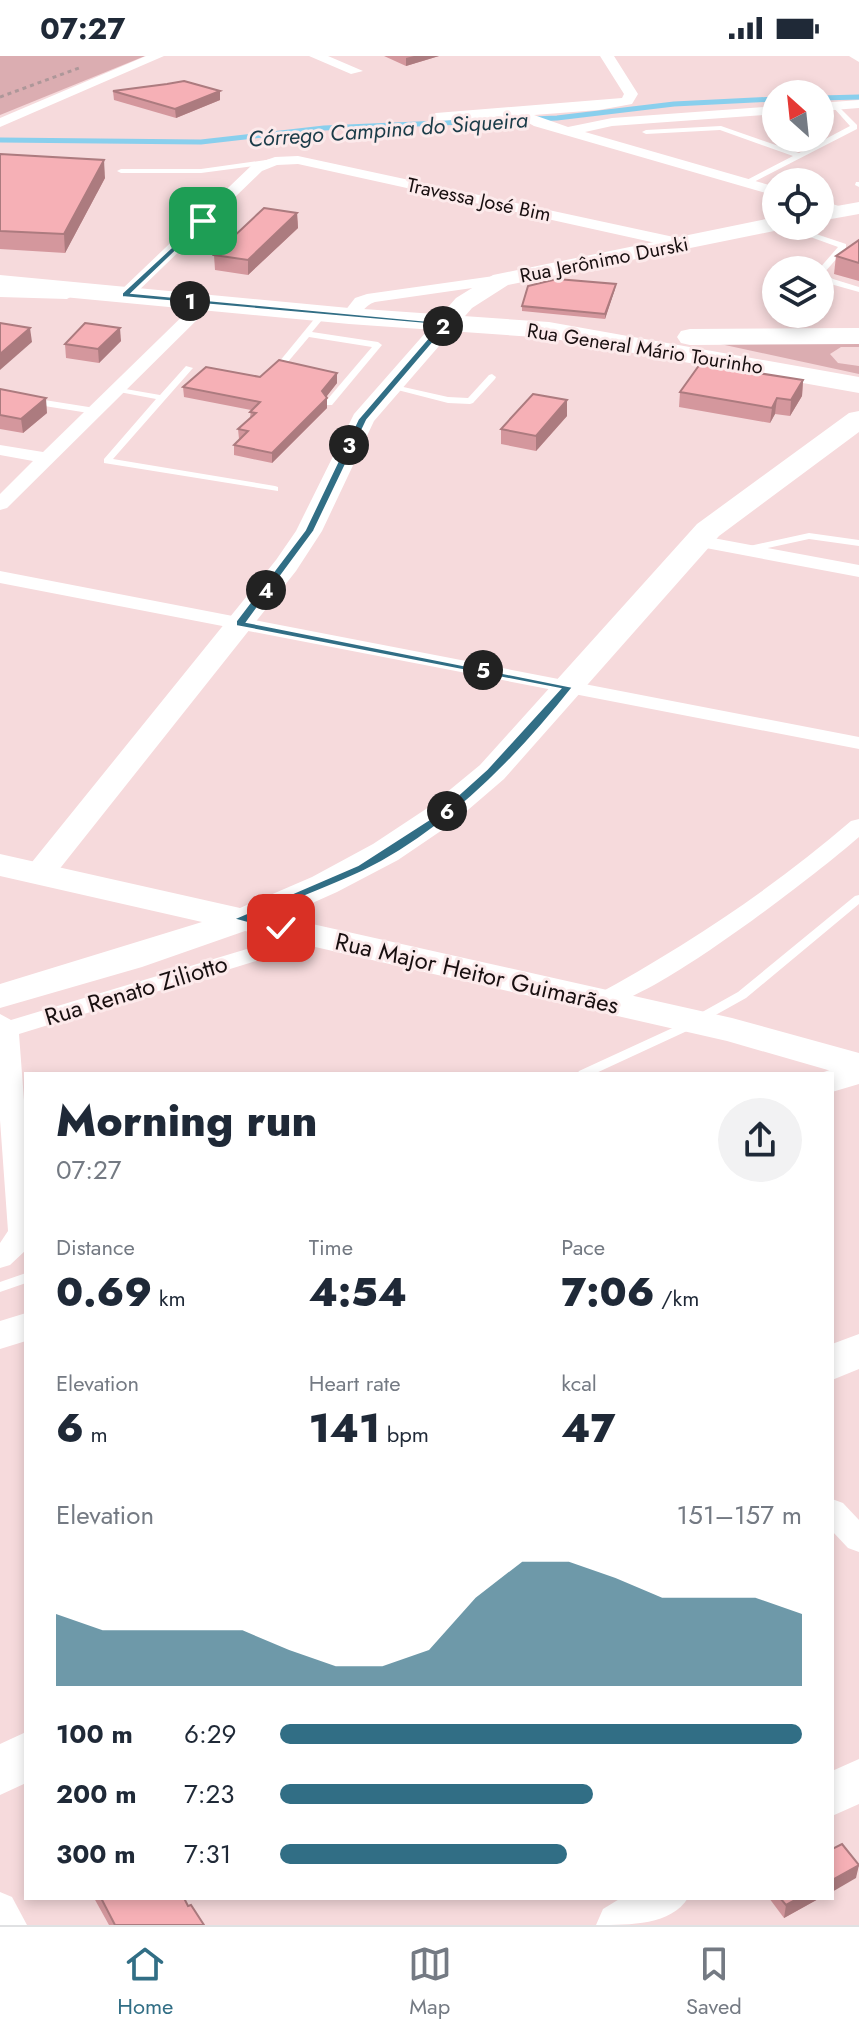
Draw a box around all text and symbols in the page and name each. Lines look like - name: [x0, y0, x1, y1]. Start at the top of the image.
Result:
- text: 07:27: [40, 7, 125, 50]
- north arrow: [762, 80, 834, 152]
- map controls: [762, 80, 834, 328]
- water label: Córrego Campina do Siqueira: [247, 103, 529, 155]
- button: locate: [762, 168, 834, 240]
- street label: Travessa José Bim: [404, 171, 554, 229]
- pin: [169, 187, 237, 255]
- icon: arrive: [181, 199, 225, 243]
- street label: Rua Jerônimo Durski: [517, 229, 691, 291]
- button: layers: [762, 256, 834, 328]
- pin: 1: [170, 281, 210, 321]
- text: 1: [184, 285, 196, 317]
- pin: 2: [423, 306, 463, 346]
- text: 2: [436, 310, 450, 342]
- street label: Rua General Mário Tourinho: [525, 316, 765, 382]
- pin: 3: [329, 425, 369, 465]
- text: 3: [342, 429, 356, 461]
- pin: 4: [246, 570, 286, 610]
- text: 4: [258, 574, 274, 606]
- pin: 5: [463, 650, 503, 690]
- text: 5: [476, 654, 490, 686]
- pin: 6: [427, 791, 467, 831]
- text: 6: [440, 795, 454, 827]
- pin: [247, 894, 315, 962]
- icon: check: [259, 906, 303, 950]
- street label: Rua Major Heitor Guimarães: [332, 923, 622, 1023]
- street label: Rua Renato Ziliotto: [40, 946, 232, 1034]
- text: Morning run: [56, 1089, 318, 1153]
- button: share: [718, 1098, 802, 1182]
- text: 07:27: [56, 1151, 122, 1189]
- text: Distance: [56, 1231, 135, 1263]
- text: Time: [309, 1231, 353, 1263]
- text: Pace: [561, 1231, 605, 1263]
- text: 0.69: [56, 1263, 152, 1321]
- text: 4:54: [309, 1263, 407, 1321]
- text: 7:06: [561, 1263, 655, 1321]
- text: km: [152, 1282, 186, 1314]
- text: /km: [655, 1282, 699, 1314]
- text: Elevation: [56, 1367, 139, 1399]
- text: Heart rate: [309, 1367, 400, 1399]
- text: kcal: [561, 1367, 597, 1399]
- text: 6: [56, 1399, 84, 1457]
- text: 141: [309, 1399, 380, 1457]
- text: 47: [561, 1399, 616, 1457]
- text: m: [84, 1418, 108, 1450]
- text: bpm: [380, 1418, 429, 1450]
- text: Elevation: [56, 1496, 154, 1534]
- text: 151–157 m: [677, 1496, 802, 1534]
- text: 100 m: [56, 1715, 133, 1753]
- text: 6:29: [184, 1715, 237, 1753]
- text: 200 m: [56, 1775, 137, 1813]
- text: 7:23: [184, 1775, 234, 1813]
- text: 300 m: [56, 1835, 136, 1873]
- text: 7:31: [184, 1835, 231, 1873]
- tab: Home: [117, 1942, 173, 2022]
- tab: Map: [408, 1942, 452, 2022]
- tab: Saved: [686, 1942, 742, 2022]

